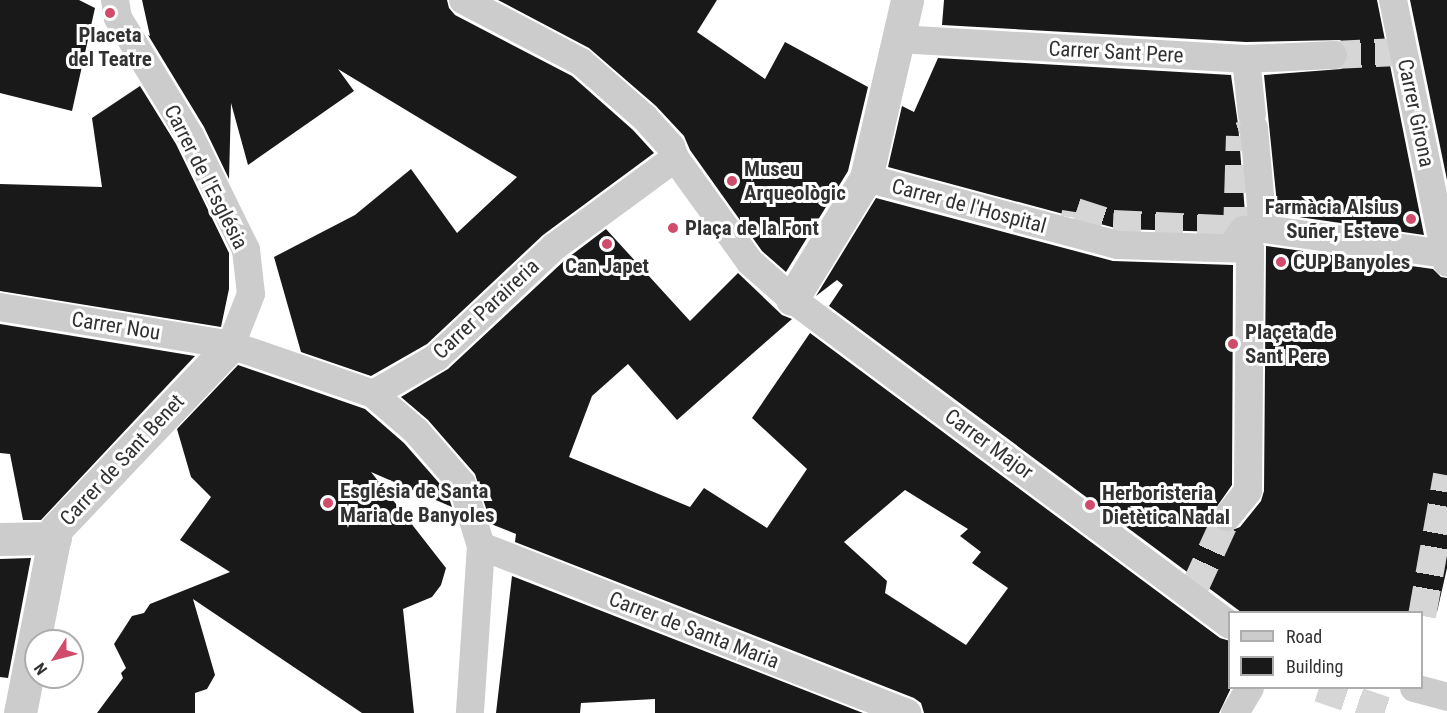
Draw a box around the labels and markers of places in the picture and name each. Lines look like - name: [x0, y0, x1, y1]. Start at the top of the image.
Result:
- marker: Placeta del Teatre: [103, 6, 117, 20]
- place label: Placeta del Teatre: [68, 22, 152, 72]
- place label: Museu Arqueològic: [744, 156, 846, 206]
- marker: Museu Arqueològic: [725, 174, 739, 188]
- place label: Farmàcia Alsius Suñer, Esteve: [1265, 194, 1399, 244]
- marker: Farmàcia Alsius Suñer, Esteve: [1404, 212, 1418, 226]
- place label: Plaça de la Font: [685, 215, 819, 241]
- marker: Plaça de la Font: [666, 221, 680, 235]
- marker: Can Japet: [600, 237, 614, 251]
- place label: CUP Banyoles: [1293, 249, 1410, 275]
- place label: Can Japet: [565, 253, 649, 279]
- marker: CUP Banyoles: [1274, 255, 1288, 269]
- place label: Plaçeta de Sant Pere: [1245, 319, 1333, 369]
- marker: Plaçeta de Sant Pere: [1226, 337, 1240, 351]
- place label: Església de Santa Maria de Banyoles: [340, 478, 495, 528]
- place label: Herboristeria Dietètica Nadal: [1102, 480, 1230, 530]
- marker: Església de Santa Maria de Banyoles: [321, 496, 335, 510]
- marker: Herboristeria Dietètica Nadal: [1083, 498, 1097, 512]

